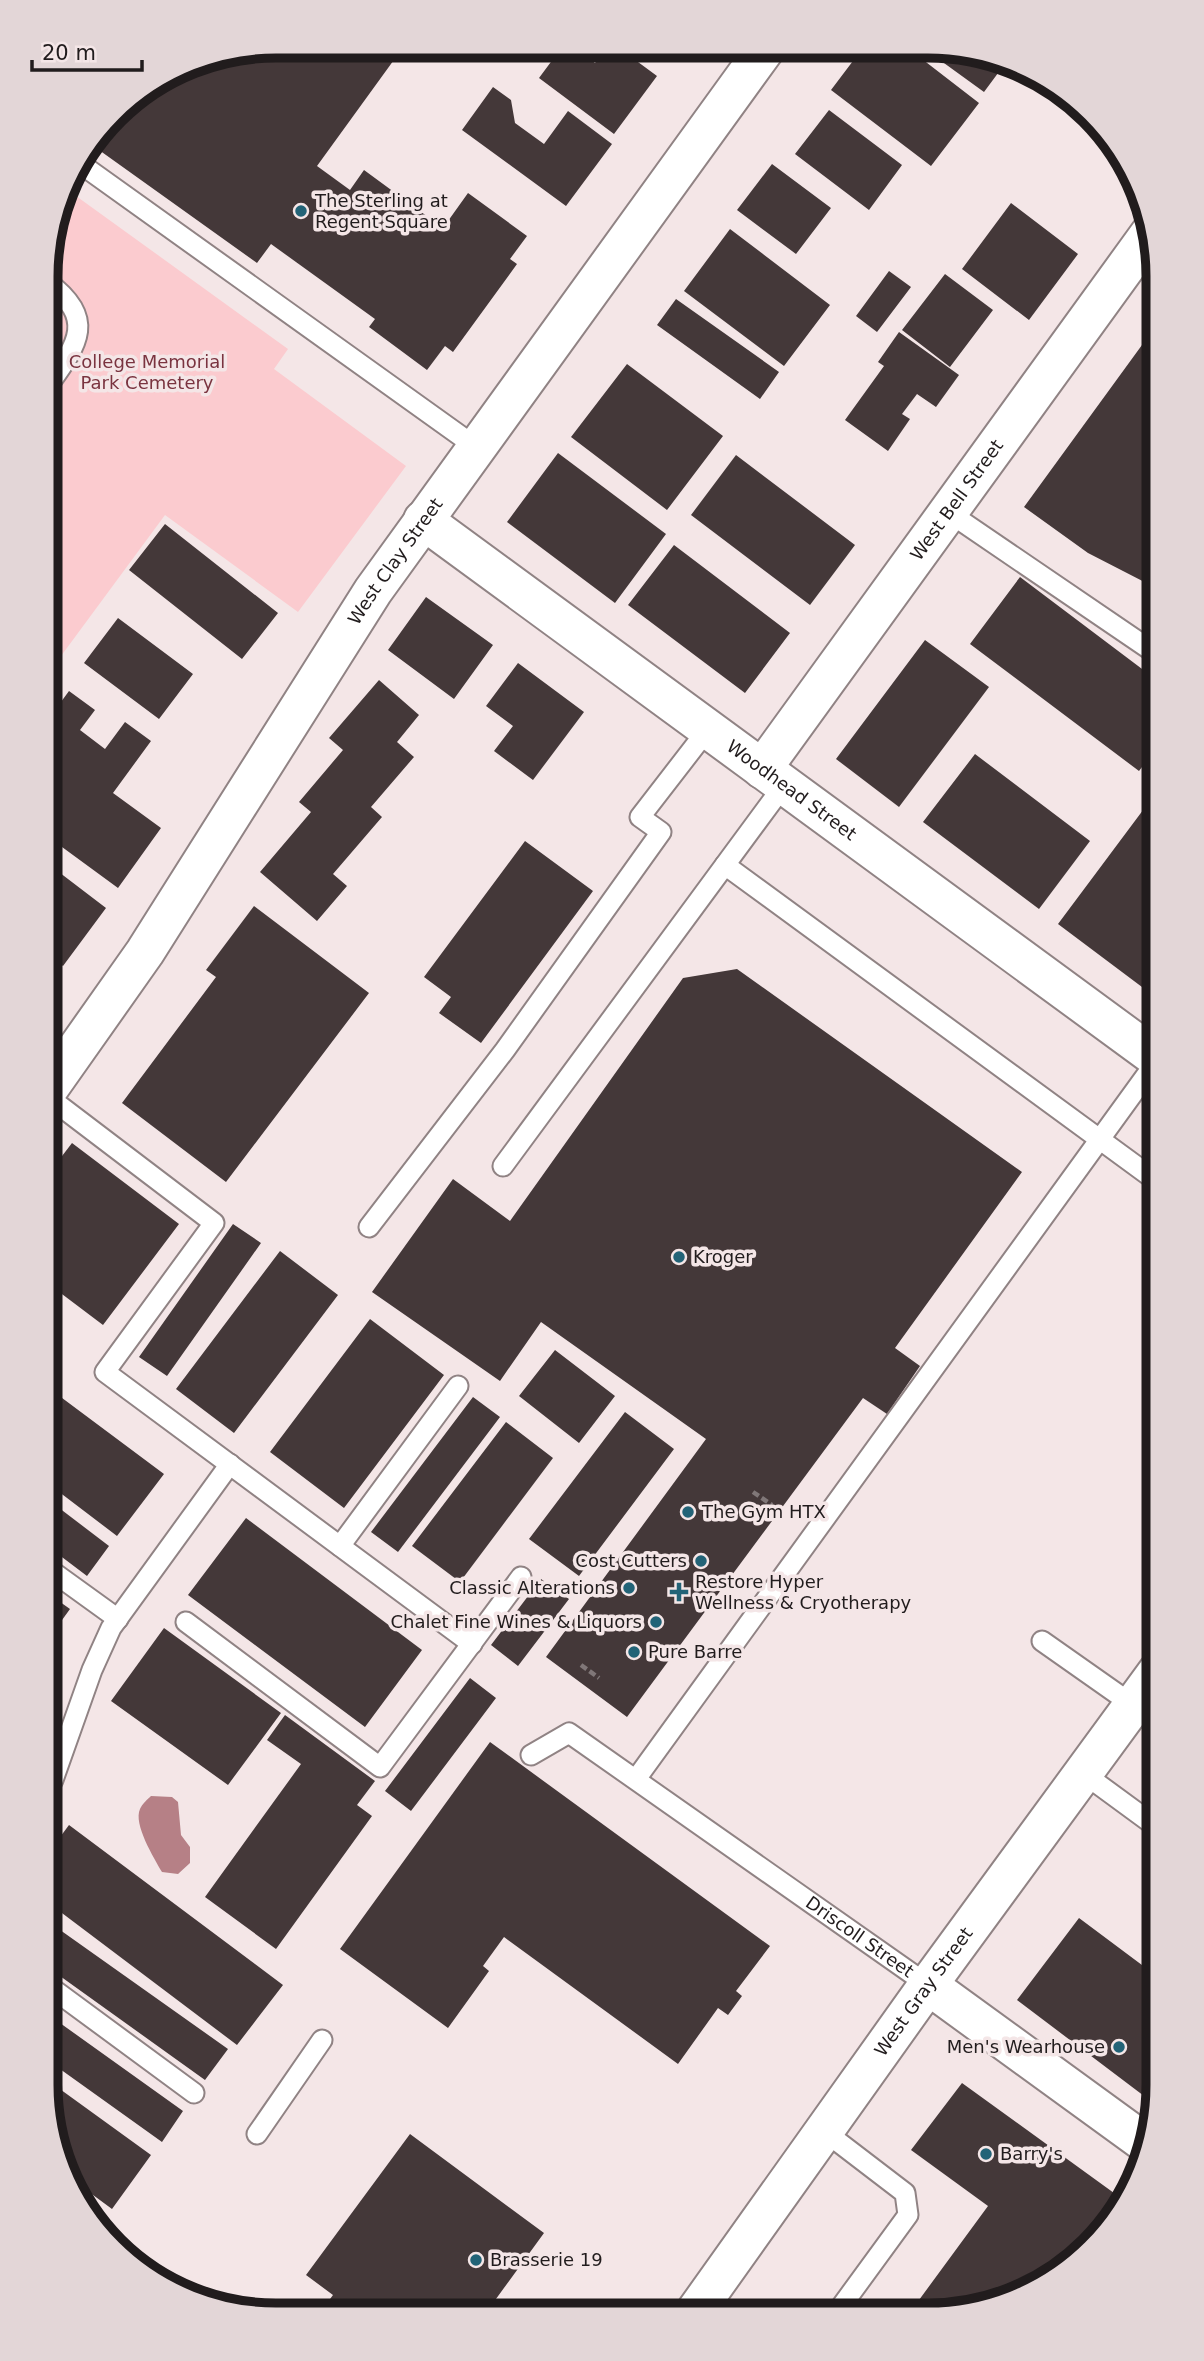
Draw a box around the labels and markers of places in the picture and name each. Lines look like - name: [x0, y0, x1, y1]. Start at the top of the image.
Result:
- place label: The Sterling at Regent Square: [314, 190, 448, 232]
- marker: The Sterling at Regent Square: [293, 203, 309, 219]
- place label: Kroger: [693, 1246, 753, 1267]
- marker: Kroger: [671, 1249, 687, 1265]
- place label: The Gym HTX: [701, 1501, 826, 1522]
- marker: The Gym HTX: [680, 1504, 696, 1520]
- place label: Cost Cutters: [575, 1550, 687, 1571]
- marker: Cost Cutters: [693, 1553, 709, 1569]
- place label: Restore Hyper Wellness & Cryotherapy: [695, 1571, 912, 1613]
- place label: Classic Alterations: [449, 1577, 615, 1598]
- marker: Classic Alterations: [621, 1580, 637, 1596]
- marker: Restore Hyper Wellness & Cryotherapy: [669, 1582, 689, 1602]
- place label: Chalet Fine Wines & Liquors: [390, 1611, 642, 1632]
- marker: Chalet Fine Wines & Liquors: [648, 1614, 664, 1630]
- place label: Pure Barre: [648, 1641, 742, 1662]
- marker: Pure Barre: [626, 1644, 642, 1660]
- place label: Men's Wearhouse: [947, 2036, 1105, 2057]
- marker: Men's Wearhouse: [1111, 2039, 1127, 2055]
- place label: Barry's: [1000, 2143, 1063, 2164]
- marker: Barry's: [978, 2146, 994, 2162]
- place label: Brasserie 19: [490, 2249, 603, 2270]
- marker: Brasserie 19: [468, 2252, 484, 2268]

